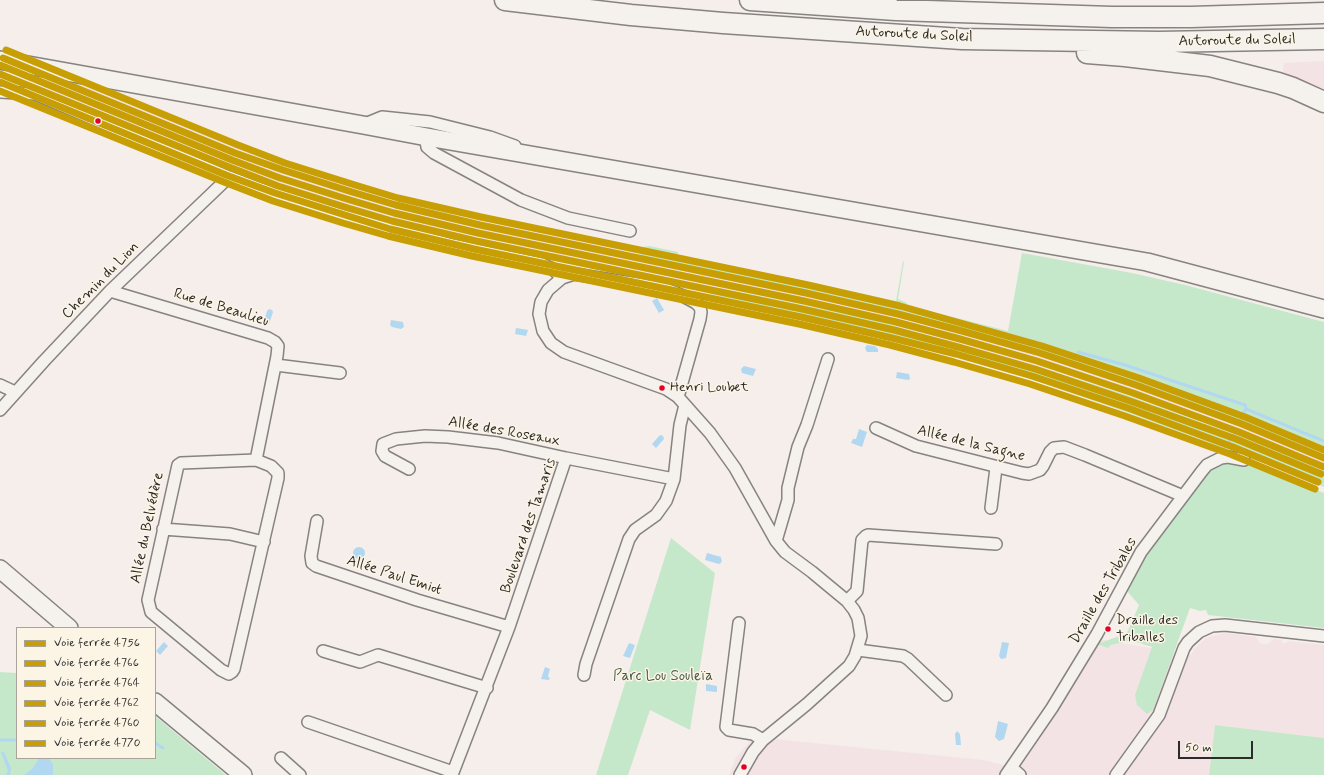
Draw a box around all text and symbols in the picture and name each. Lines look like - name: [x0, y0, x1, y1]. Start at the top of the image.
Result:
- street label: Autoroute du Soleil: [855, 23, 973, 47]
- street label: Autoroute du Soleil: [1178, 31, 1296, 51]
- unlabelled marker: [93, 116, 103, 126]
- street label: Chemin du Lion: [59, 239, 143, 323]
- street label: Rue de Beaulieu: [171, 285, 271, 331]
- place label: Henri Loubet: [670, 380, 748, 396]
- marker: Henri Loubet: [657, 383, 667, 393]
- street label: Allée des Roseaux: [447, 413, 561, 451]
- street label: Allée de la Sagne: [915, 422, 1027, 466]
- street label: Boulevard des Tamaris: [497, 456, 561, 596]
- street label: Allée du Belvédère: [127, 471, 169, 585]
- street label: Draille des Tribales: [1066, 535, 1142, 647]
- street label: Allée Paul Emiot: [344, 552, 444, 600]
- place label: Draille des Triballes: [1116, 613, 1178, 646]
- marker: Draille des Triballes: [1103, 624, 1113, 634]
- legend: [16, 627, 156, 759]
- text: Voie ferrée 4756: [54, 635, 140, 651]
- text: Voie ferrée 4766: [54, 655, 139, 671]
- park label: Parc Lou Souleïa: [613, 668, 713, 686]
- text: Voie ferrée 4764: [54, 675, 140, 691]
- text: Voie ferrée 4762: [54, 695, 139, 711]
- text: Voie ferrée 4760: [54, 715, 139, 731]
- scale bar: [1180, 733, 1255, 759]
- text: Voie ferrée 4770: [54, 735, 140, 751]
- text: 50 m: [1185, 740, 1212, 756]
- unlabelled marker: [739, 762, 749, 772]

